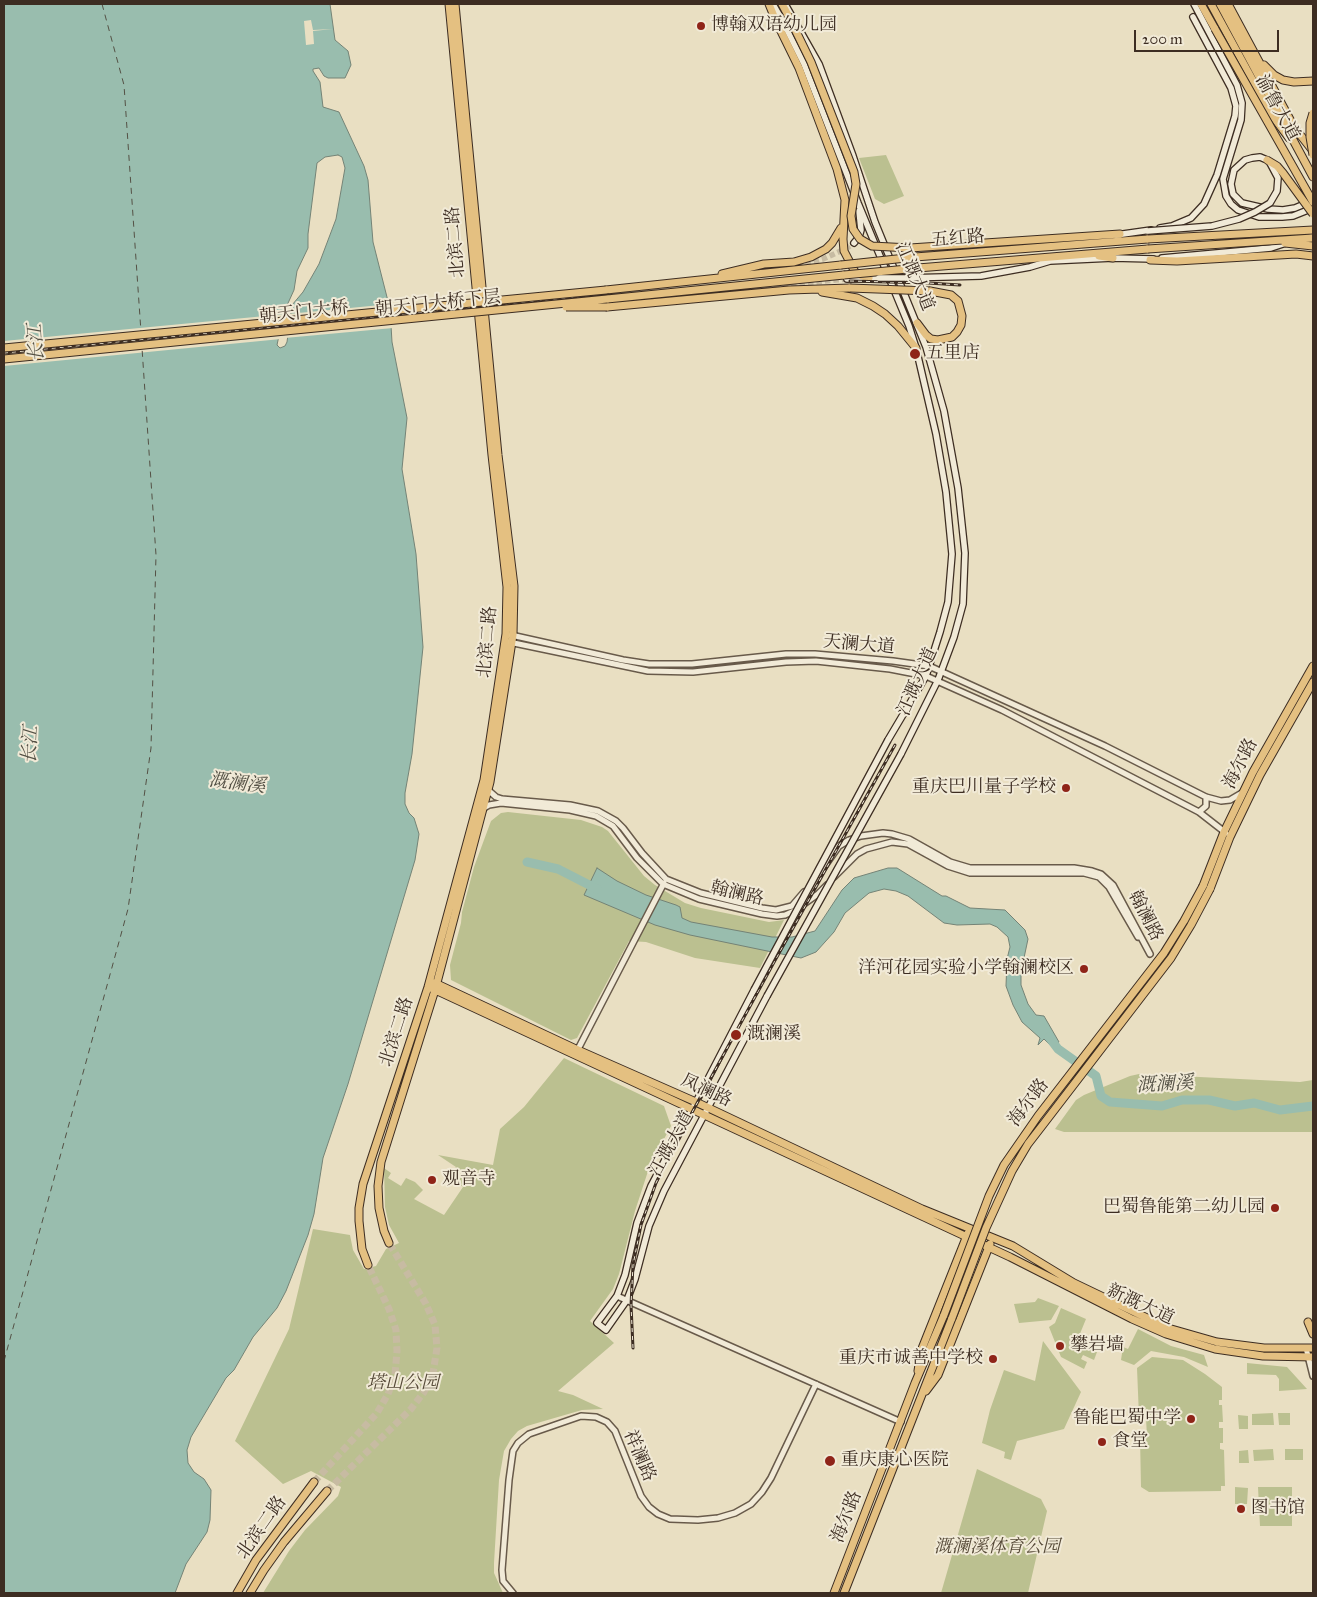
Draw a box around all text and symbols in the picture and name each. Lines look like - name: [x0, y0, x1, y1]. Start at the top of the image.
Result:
- place label: 博翰双语幼儿园: [711, 15, 837, 37]
- marker: 博翰双语幼儿园: [695, 20, 707, 32]
- scale bar: [1137, 20, 1282, 52]
- text: 200 m: [1142, 30, 1183, 48]
- street label: 渝鲁大道: [1250, 71, 1304, 145]
- street label: 北滨二路: [442, 205, 470, 279]
- street label: 五红路: [930, 226, 986, 252]
- street label: 江溉大道: [890, 240, 938, 314]
- street label: 朝天门大桥下层: [374, 287, 502, 321]
- street label: 朝天门大桥: [258, 298, 350, 328]
- water label: 长江: [24, 323, 50, 363]
- place label: 五里店: [926, 343, 980, 365]
- marker: 五里店: [908, 347, 922, 361]
- street label: 北滨二路: [474, 605, 502, 679]
- street label: 天澜大道: [822, 631, 896, 659]
- street label: 江溉大道: [893, 645, 943, 719]
- water label: 长江: [19, 725, 43, 765]
- street label: 海尔路: [1219, 735, 1263, 793]
- water label: 溉澜溪: [207, 769, 267, 799]
- place label: 重庆巴川量子学校: [912, 777, 1056, 799]
- marker: 重庆巴川量子学校: [1060, 782, 1072, 794]
- street label: 翰澜路: [708, 877, 766, 911]
- street label: 翰澜路: [1123, 887, 1167, 945]
- place label: 洋河花园实验小学翰澜校区: [858, 958, 1074, 980]
- marker: 洋河花园实验小学翰澜校区: [1078, 963, 1090, 975]
- street label: 北滨二路: [376, 994, 418, 1070]
- place label: 溉澜溪: [747, 1024, 801, 1046]
- marker: 溉澜溪: [729, 1028, 743, 1042]
- street label: 凤澜路: [677, 1070, 735, 1112]
- water label: 溉澜溪: [1136, 1072, 1194, 1098]
- street label: 海尔路: [1004, 1075, 1054, 1131]
- street label: 江溉大道: [645, 1107, 699, 1181]
- place label: 观音寺: [442, 1169, 496, 1191]
- marker: 观音寺: [426, 1174, 438, 1186]
- place label: 巴蜀鲁能第二幼儿园: [1103, 1197, 1265, 1219]
- marker: 巴蜀鲁能第二幼儿园: [1269, 1202, 1281, 1214]
- street label: 新溉大道: [1103, 1280, 1177, 1330]
- place label: 攀岩墙: [1070, 1335, 1124, 1357]
- marker: 攀岩墙: [1054, 1340, 1066, 1352]
- place label: 重庆市诚善中学校: [839, 1348, 983, 1370]
- marker: 重庆市诚善中学校: [987, 1353, 999, 1365]
- park label: 塔山公园: [367, 1373, 439, 1395]
- place label: 鲁能巴蜀中学: [1073, 1408, 1181, 1430]
- marker: 鲁能巴蜀中学: [1185, 1413, 1197, 1425]
- street label: 祥澜路: [619, 1427, 659, 1485]
- place label: 食堂: [1112, 1431, 1148, 1453]
- marker: 食堂: [1096, 1436, 1108, 1448]
- place label: 重庆康心医院: [841, 1450, 949, 1472]
- marker: 重庆康心医院: [823, 1454, 837, 1468]
- street label: 海尔路: [827, 1488, 867, 1546]
- street label: 北滨二路: [233, 1492, 291, 1564]
- place label: 图书馆: [1251, 1498, 1305, 1520]
- marker: 图书馆: [1235, 1503, 1247, 1515]
- park label: 溉澜溪体育公园: [934, 1537, 1060, 1559]

